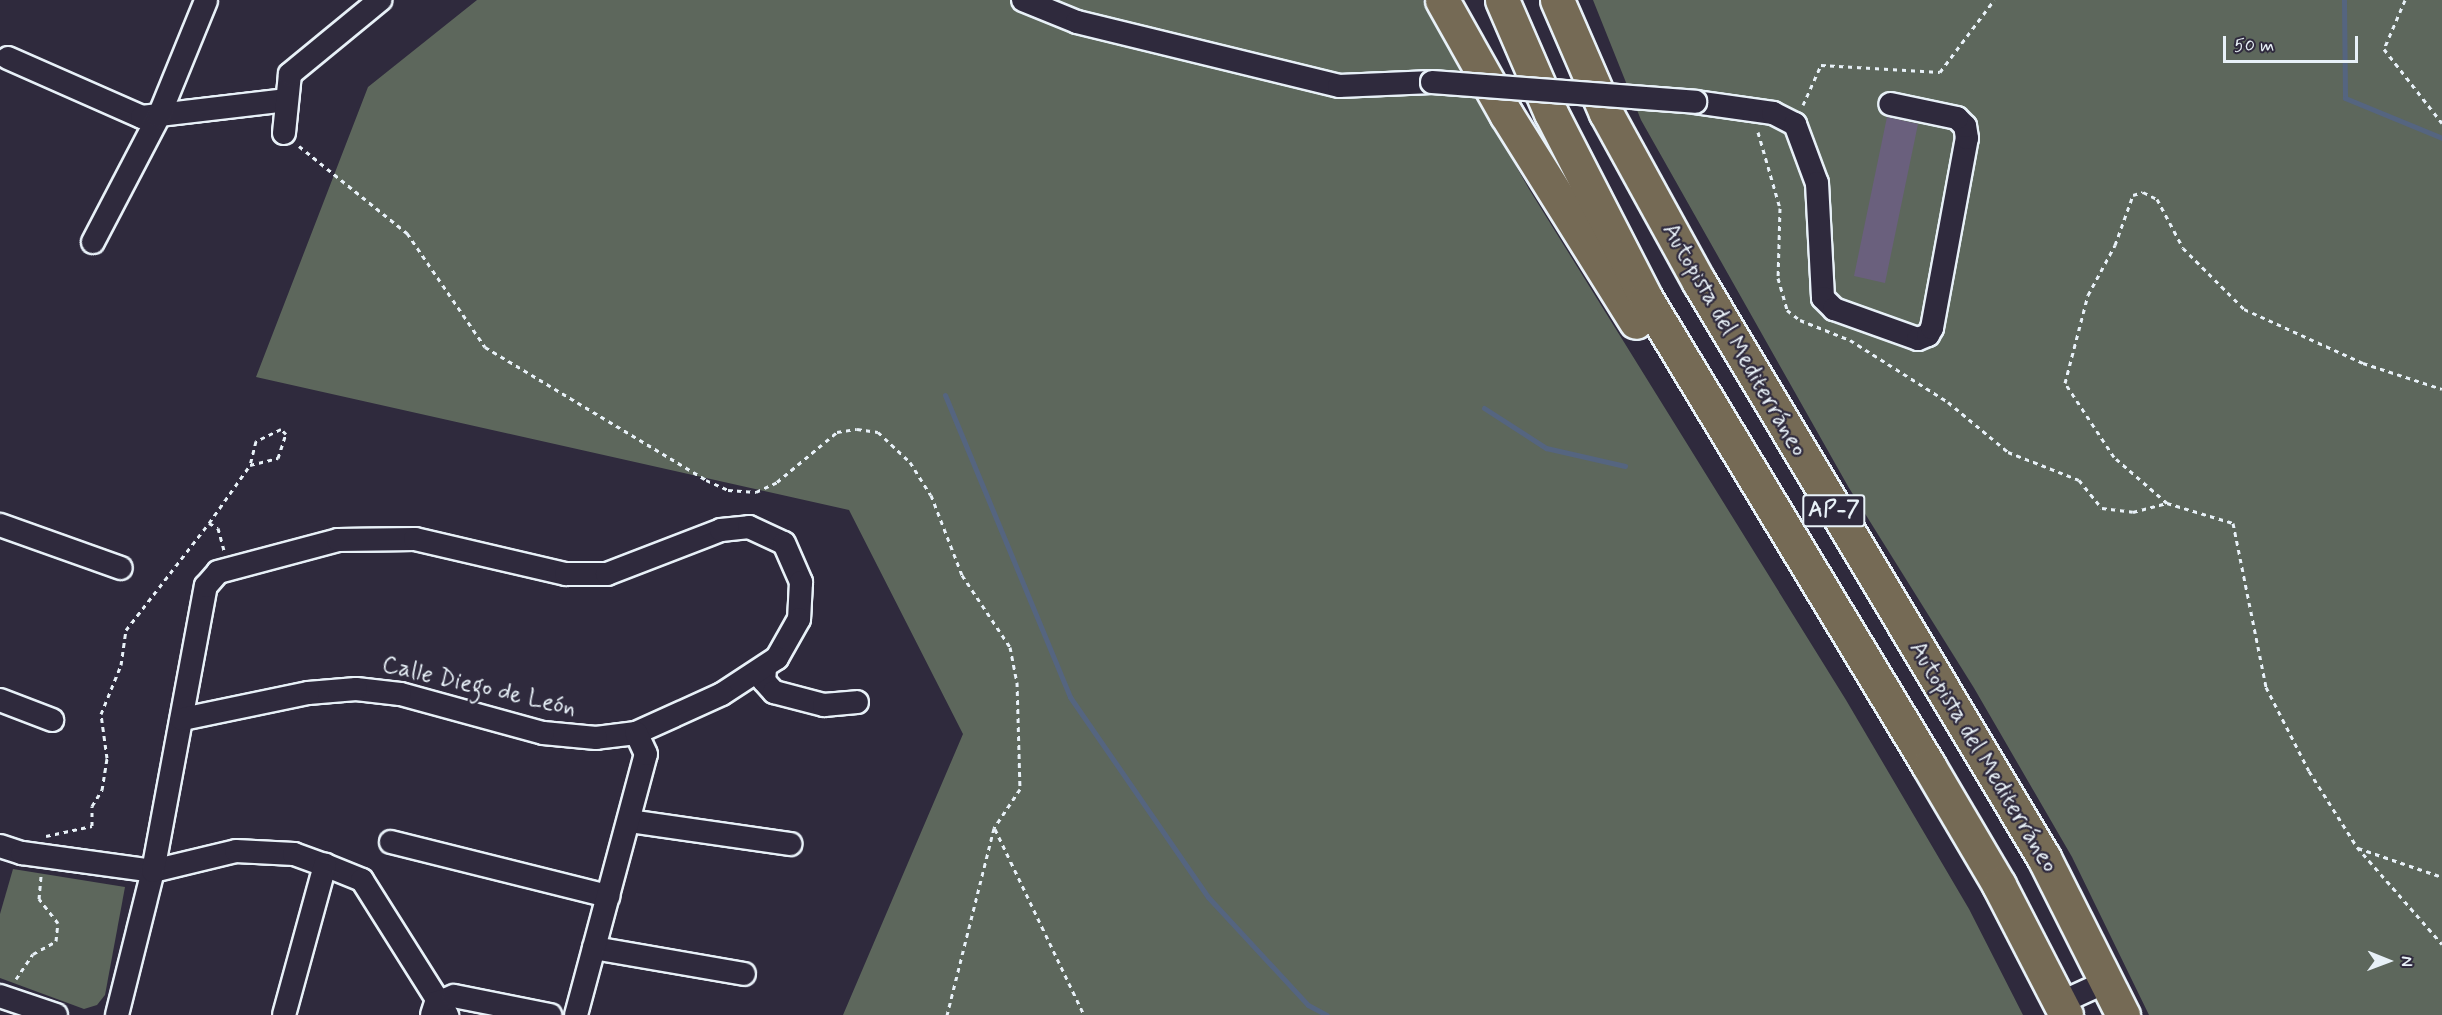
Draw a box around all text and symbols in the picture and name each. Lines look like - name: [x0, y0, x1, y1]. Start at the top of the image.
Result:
- scale bar: [2226, 24, 2361, 62]
- text: 50 m: [2234, 34, 2274, 58]
- street label: Autopista del Mediterráneo: [1654, 216, 1814, 464]
- road number: AP-7: [1801, 492, 1867, 530]
- street label: Autopista del Mediterráneo: [1901, 634, 2065, 880]
- street label: Calle Diego de León: [380, 651, 578, 723]
- north arrow: [2358, 931, 2418, 991]
- text: N: [2396, 956, 2417, 967]

